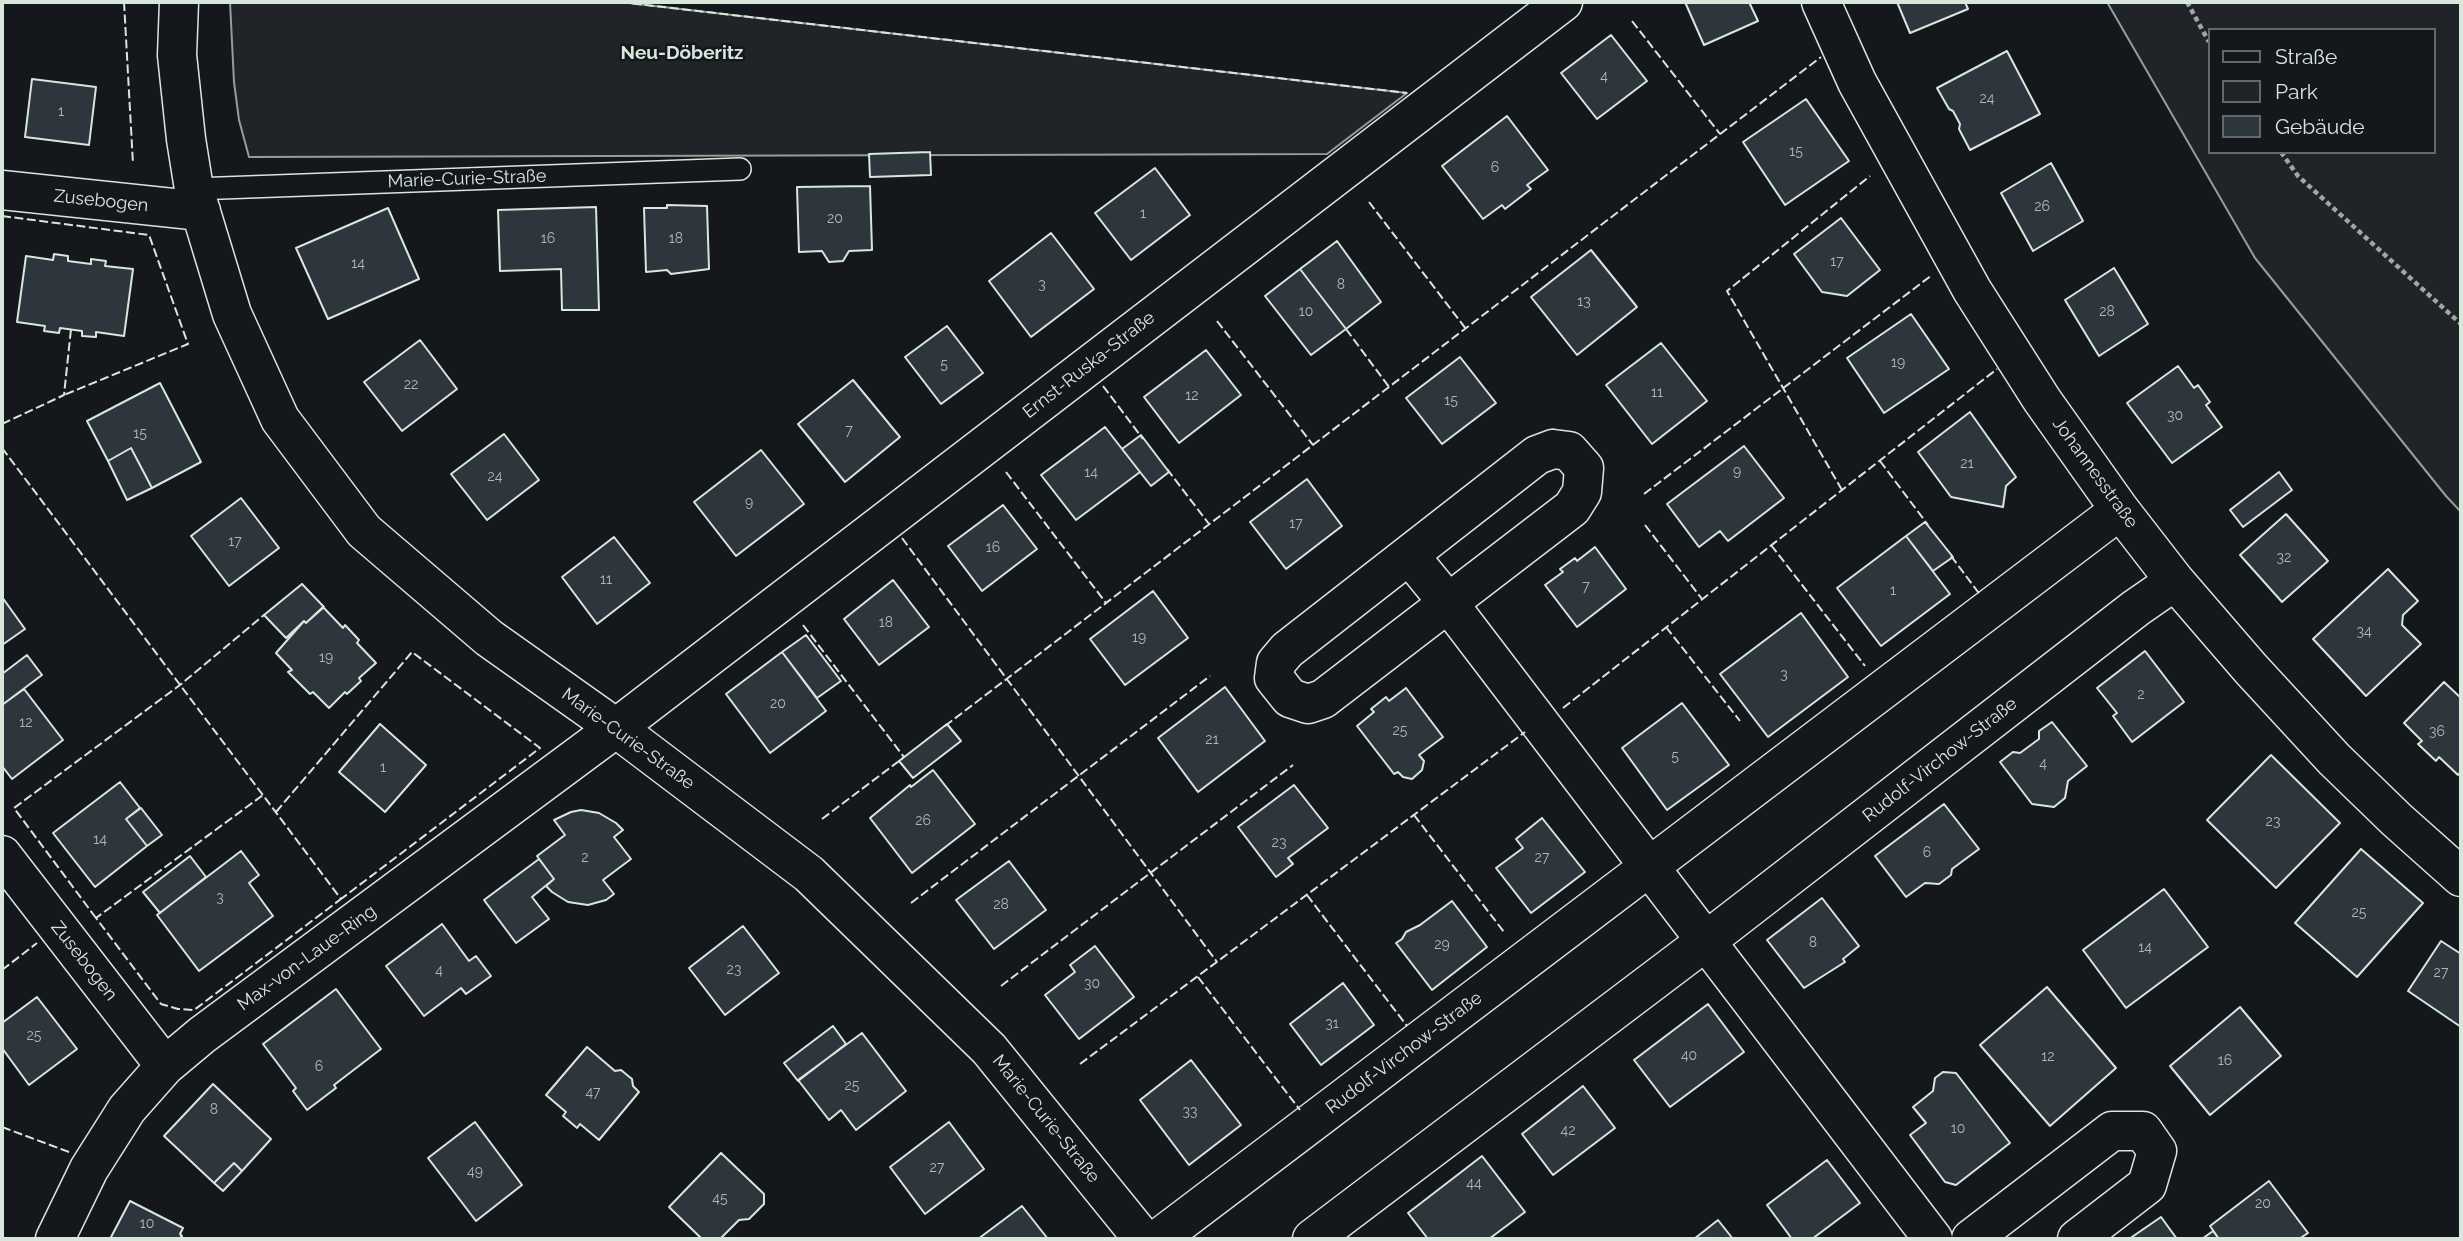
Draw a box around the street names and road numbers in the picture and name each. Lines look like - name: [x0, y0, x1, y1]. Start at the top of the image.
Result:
- street label: Marie-Curie-Straße: [387, 165, 547, 193]
- street label: Zusebogen: [53, 185, 149, 217]
- street label: Ernst-Ruska-Straße: [1019, 307, 1159, 423]
- street label: Johannesstraße: [2048, 414, 2142, 532]
- street label: Marie-Curie-Straße: [557, 684, 699, 794]
- street label: Rudolf-Virchow-Straße: [1859, 693, 2021, 827]
- street label: Max-von-Laue-Ring: [233, 900, 381, 1016]
- street label: Zusebogen: [46, 917, 122, 1005]
- street label: Rudolf-Virchow-Straße: [1322, 987, 1486, 1119]
- street label: Marie-Curie-Straße: [988, 1051, 1104, 1187]

